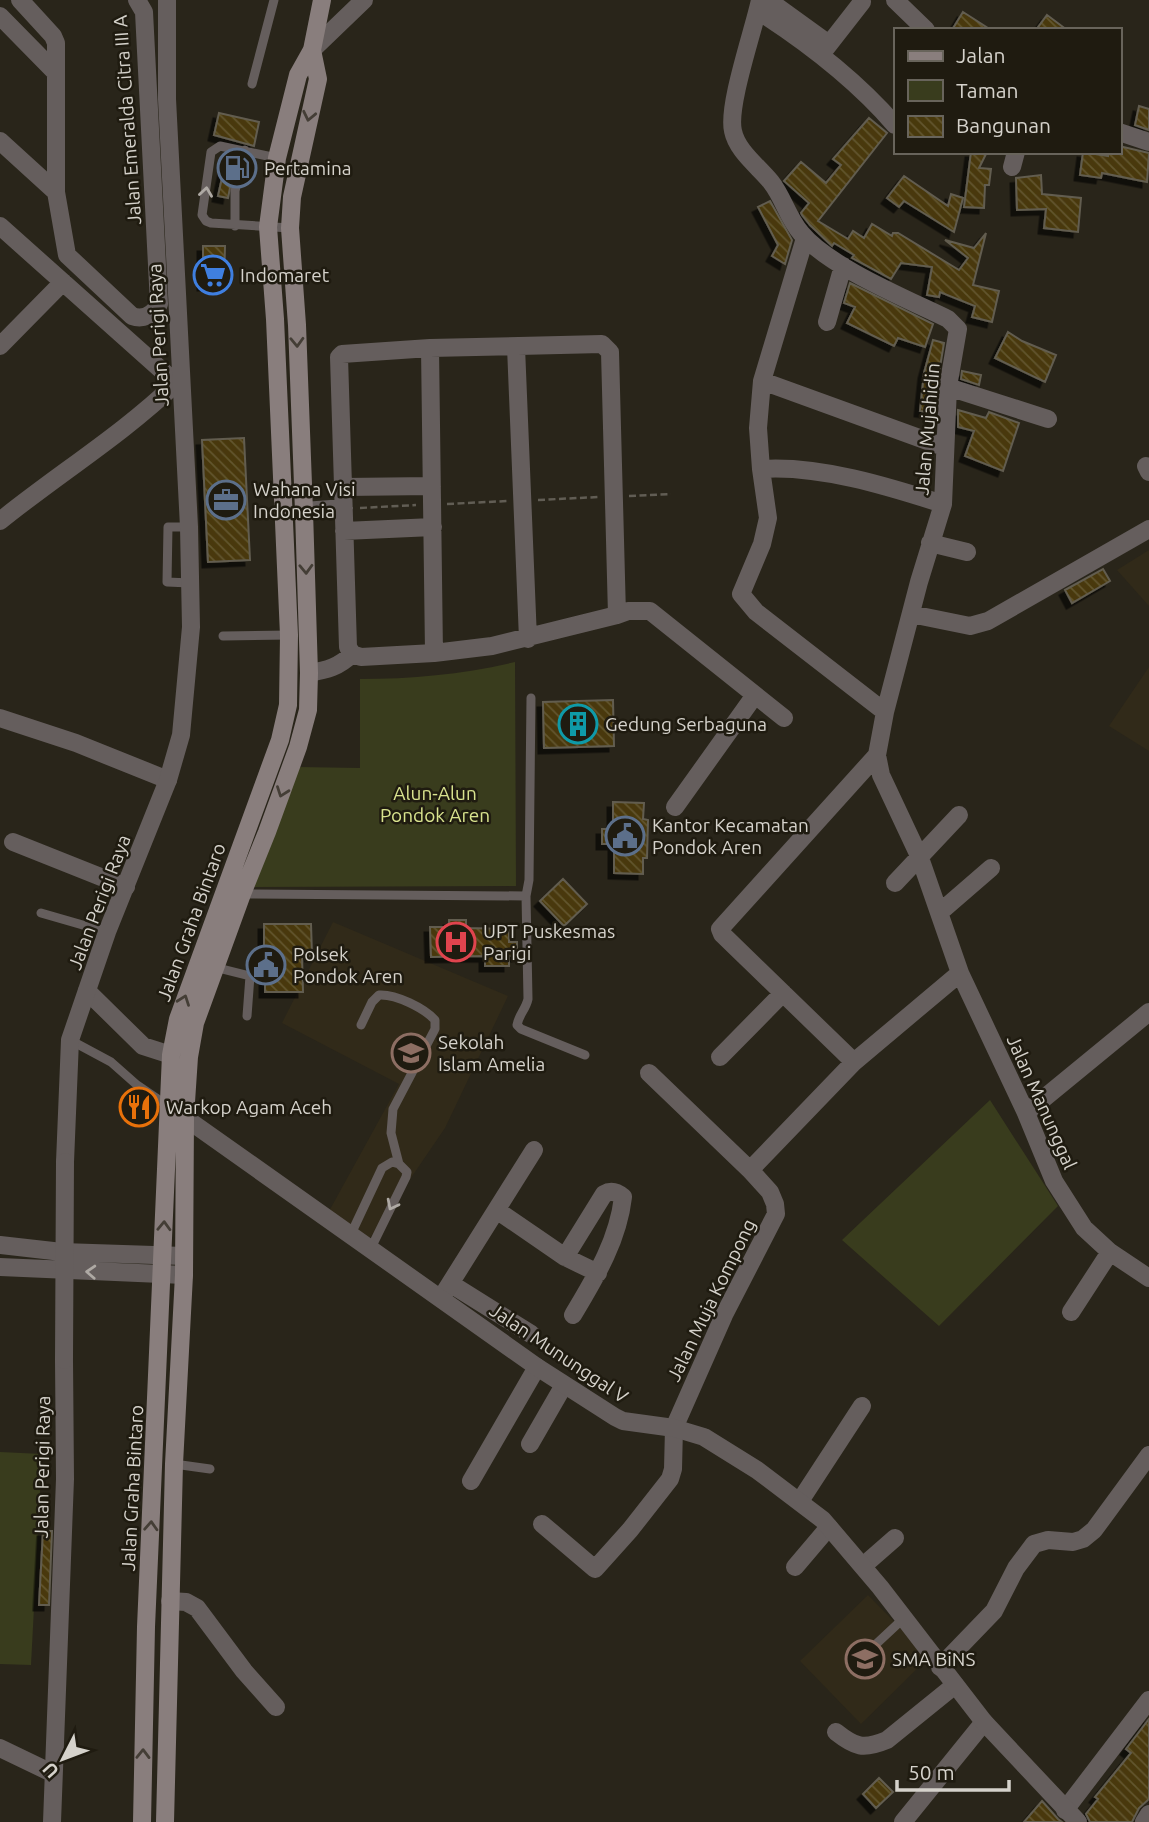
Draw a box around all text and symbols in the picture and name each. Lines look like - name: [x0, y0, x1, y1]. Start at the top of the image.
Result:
- street label: Jalan Emeralda Citra III A: [109, 14, 145, 226]
- legend: [894, 28, 1121, 154]
- text: Jalan: [956, 43, 1005, 67]
- text: Taman: [956, 78, 1019, 102]
- one-way arrow: [303, 110, 318, 122]
- text: Bangunan: [956, 113, 1051, 137]
- fuel station icon: Pertamina: [216, 147, 258, 189]
- place label: Pertamina: [264, 157, 352, 179]
- one-way arrow: [198, 186, 213, 198]
- supermarket icon: Indomaret: [192, 254, 234, 296]
- street label: Jalan Perigi Raya: [143, 263, 173, 407]
- place label: Indomaret: [240, 264, 330, 286]
- one-way arrow: [290, 336, 305, 347]
- street label: Jalan Mujahidin: [910, 362, 944, 496]
- place label: Wahana Visi Indonesia: [253, 478, 356, 522]
- office icon: Wahana Visi Indonesia: [205, 479, 247, 521]
- one-way arrow: [298, 564, 313, 575]
- building icon: Gedung Serbaguna: [557, 703, 599, 745]
- place label: Gedung Serbaguna: [605, 713, 767, 735]
- park label: Alun-Alun Pondok Aren: [380, 782, 490, 826]
- one-way arrow: [276, 786, 290, 798]
- place label: Kantor Kecamatan Pondok Aren: [652, 814, 809, 858]
- public building icon: Kantor Kecamatan Pondok Aren: [604, 815, 646, 857]
- street label: Jalan Perigi Raya: [63, 831, 135, 973]
- street label: Jalan Graha Bintaro: [152, 840, 230, 1004]
- place label: UPT Puskesmas Parigi: [483, 920, 615, 964]
- hospital icon: UPT Puskesmas Parigi: [435, 921, 477, 963]
- place label: Polsek Pondok Aren: [293, 943, 403, 987]
- public building icon: Polsek Pondok Aren: [245, 944, 287, 986]
- one-way arrow: [176, 995, 190, 1007]
- place label: Sekolah Islam Amelia: [438, 1031, 545, 1075]
- school or university icon: Sekolah Islam Amelia: [390, 1032, 432, 1074]
- street label: Jalan Manunggal: [1003, 1032, 1081, 1173]
- restaurant icon: Warkop Agam Aceh: [118, 1086, 160, 1128]
- place label: Warkop Agam Aceh: [166, 1096, 332, 1118]
- one-way arrow: [386, 1198, 400, 1210]
- street label: Jalan Muja Kompong: [662, 1215, 760, 1385]
- one-way arrow: [156, 1220, 171, 1231]
- one-way arrow: [86, 1264, 97, 1279]
- street label: Jalan Mununggal V: [486, 1299, 632, 1407]
- street label: Jalan Perigi Raya: [30, 1395, 54, 1539]
- street label: Jalan Graha Bintaro: [117, 1404, 147, 1572]
- one-way arrow: [143, 1521, 158, 1532]
- school or university icon: SMA BiNS: [844, 1638, 886, 1680]
- place label: SMA BiNS: [892, 1648, 975, 1670]
- north arrow: [28, 1724, 98, 1794]
- one-way arrow: [136, 1748, 151, 1759]
- scale bar: [897, 1748, 1009, 1792]
- text: U: [38, 1758, 63, 1783]
- text: 50 m: [908, 1760, 955, 1784]

